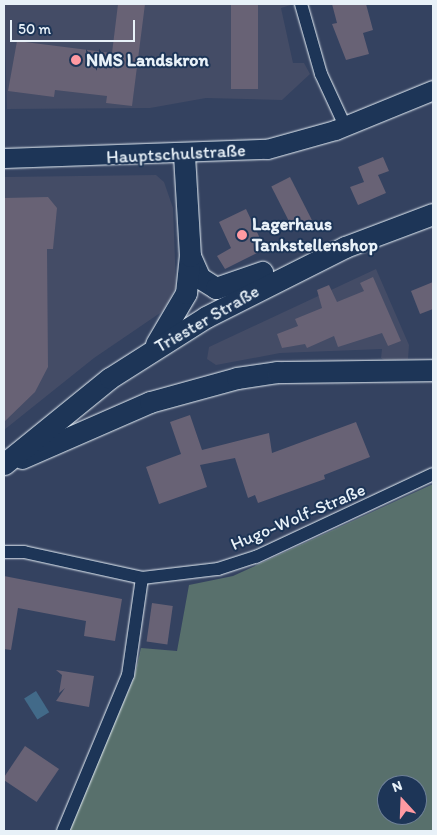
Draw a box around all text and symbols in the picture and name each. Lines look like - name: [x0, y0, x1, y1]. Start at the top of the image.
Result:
- scale bar: [12, 10, 138, 42]
- text: 50 m: [18, 20, 51, 38]
- place label: NMS Landskron: [86, 49, 209, 71]
- marker: NMS Landskron: [70, 54, 82, 66]
- street label: Hauptschulstraße: [106, 140, 246, 168]
- place label: Lagerhaus Tankstellenshop: [252, 214, 378, 256]
- marker: Lagerhaus Tankstellenshop: [236, 229, 248, 241]
- street label: Triester Straße: [151, 281, 263, 357]
- street label: Hugo-Wolf-Straße: [227, 479, 369, 555]
- north arrow: [377, 775, 427, 825]
- text: N: [390, 777, 404, 796]

